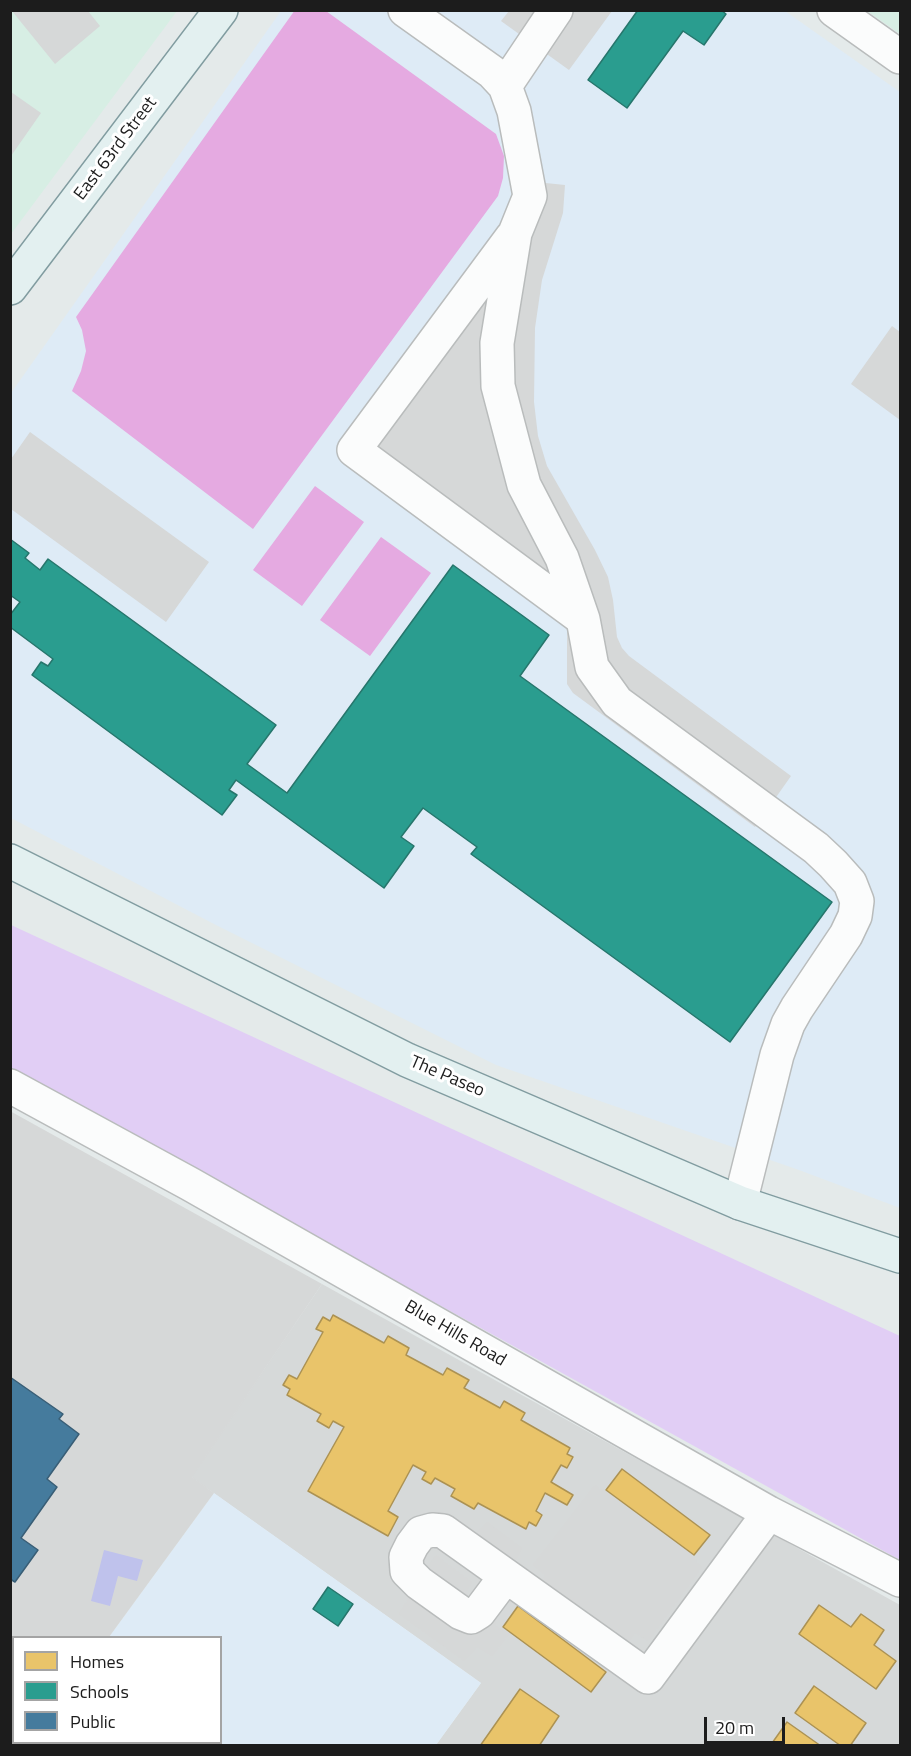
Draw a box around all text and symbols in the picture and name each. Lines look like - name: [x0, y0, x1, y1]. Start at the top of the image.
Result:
- street label: East 63rd Street: [70, 93, 162, 205]
- street label: The Paseo: [407, 1052, 487, 1102]
- street label: Blue Hills Road: [400, 1296, 510, 1372]
- legend: [12, 1636, 222, 1744]
- text: Homes: [70, 1648, 124, 1675]
- text: Schools: [70, 1678, 129, 1705]
- scale bar: [707, 1705, 788, 1743]
- text: Public: [70, 1708, 116, 1735]
- text: 20 m: [715, 1714, 754, 1741]

